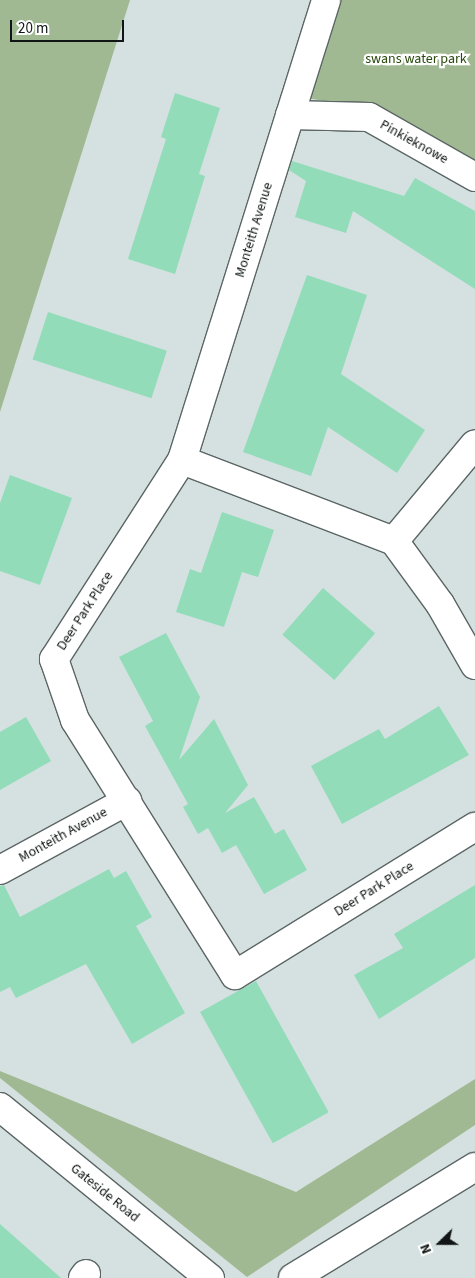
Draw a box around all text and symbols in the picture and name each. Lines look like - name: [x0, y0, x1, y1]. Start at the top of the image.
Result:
- scale bar: [12, 10, 126, 42]
- text: 20 m: [18, 18, 48, 39]
- park label: swans water park: [365, 51, 467, 67]
- street label: Pinkieknowe: [377, 116, 451, 168]
- street label: Monteith Avenue: [232, 180, 276, 280]
- street label: Deer Park Place: [53, 568, 117, 654]
- street label: Monteith Avenue: [16, 804, 110, 866]
- street label: Deer Park Place: [331, 858, 417, 920]
- street label: Gateside Road: [67, 1160, 143, 1226]
- north arrow: [415, 1218, 465, 1268]
- text: N: [415, 1241, 437, 1257]

